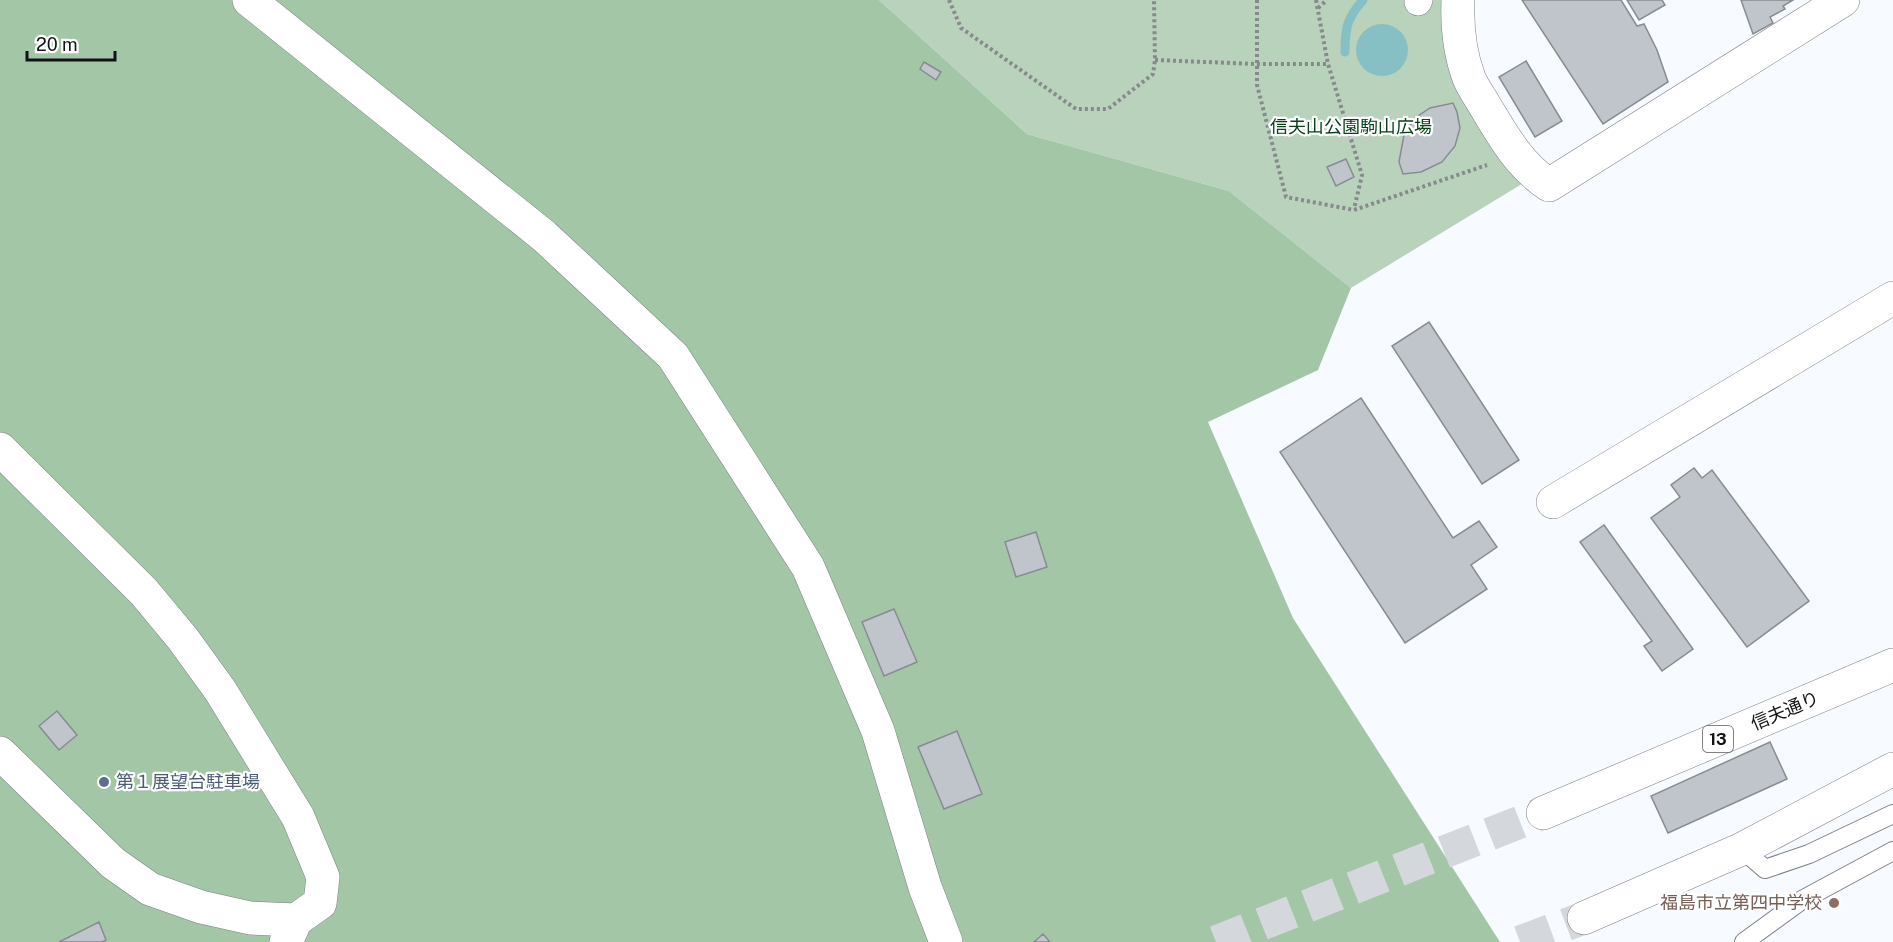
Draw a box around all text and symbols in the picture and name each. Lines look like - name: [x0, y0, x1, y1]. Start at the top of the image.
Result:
- scale bar: [27, 24, 116, 62]
- text: 20 m: [36, 34, 78, 55]
- park label: 信夫山公園駒山広場: [1270, 116, 1432, 137]
- street label: 信夫通り: [1748, 687, 1822, 734]
- road number: 13: [1703, 726, 1733, 752]
- place label: 第１展望台駐車場: [116, 771, 260, 792]
- marker: 第１展望台駐車場: [97, 775, 111, 789]
- place label: 福島市立第四中学校: [1660, 892, 1822, 913]
- marker: 福島市立第四中学校: [1827, 896, 1841, 910]

